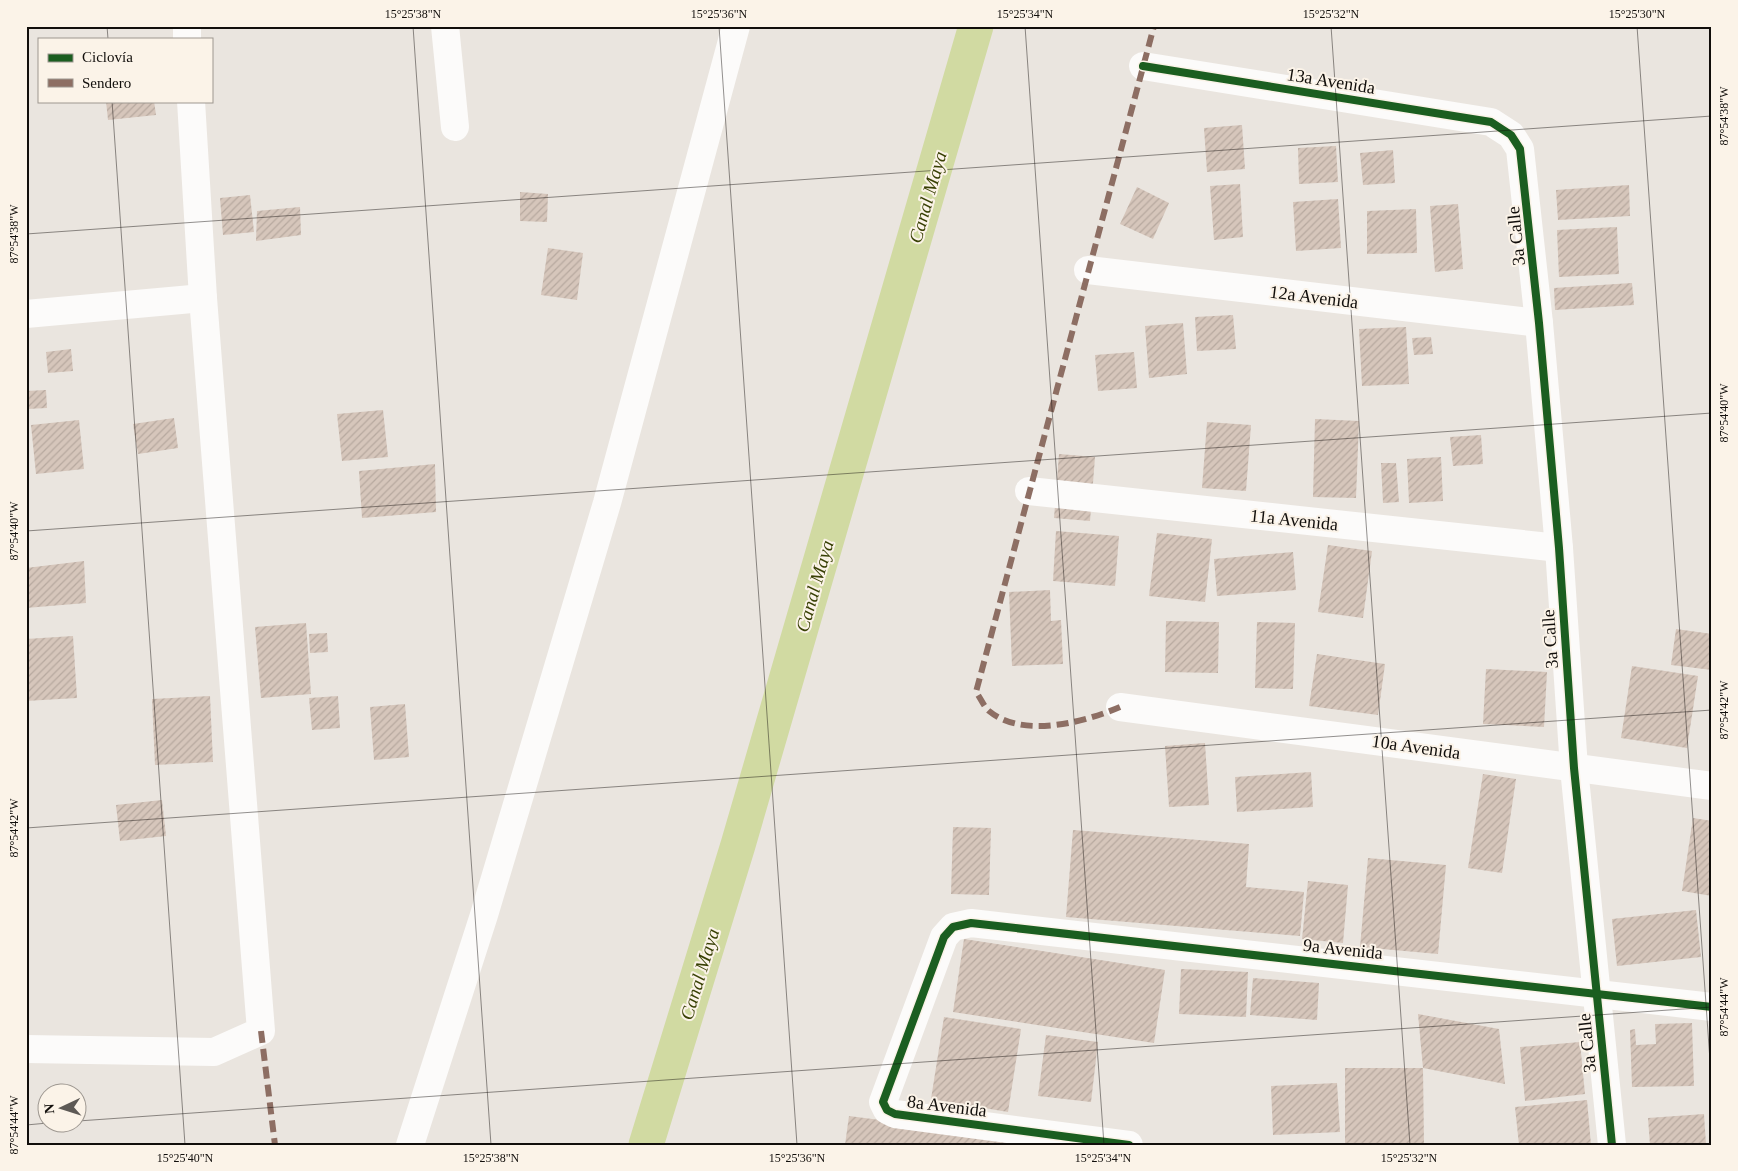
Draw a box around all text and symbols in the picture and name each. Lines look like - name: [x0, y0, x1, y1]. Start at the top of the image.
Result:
- text: 15°25'38"N: [385, 7, 442, 21]
- text: 15°25'36"N: [691, 7, 748, 21]
- text: 15°25'34"N: [997, 7, 1054, 21]
- text: 15°25'32"N: [1303, 7, 1360, 21]
- text: 15°25'30"N: [1609, 7, 1666, 21]
- legend: [38, 38, 212, 102]
- text: Ciclovía: [82, 49, 133, 65]
- street label: 13a Avenida: [1285, 64, 1377, 98]
- text: Sendero: [82, 75, 131, 91]
- text: 87°54'38"W: [1717, 86, 1731, 146]
- water label: Canal Maya: [904, 149, 951, 245]
- text: 87°54'38"W: [7, 204, 21, 264]
- street label: 3a Calle: [1503, 205, 1529, 267]
- street label: 12a Avenida: [1269, 282, 1359, 312]
- text: 87°54'40"W: [1717, 383, 1731, 443]
- text: 87°54'40"W: [7, 501, 21, 561]
- street label: 11a Avenida: [1249, 505, 1339, 535]
- water label: Canal Maya: [791, 538, 838, 634]
- street label: 3a Calle: [1538, 609, 1562, 669]
- text: 87°54'42"W: [1717, 680, 1731, 740]
- street label: 10a Avenida: [1370, 731, 1462, 763]
- text: 87°54'42"W: [7, 798, 21, 858]
- water label: Canal Maya: [676, 926, 723, 1022]
- street label: 9a Avenida: [1302, 935, 1384, 963]
- text: 87°54'44"W: [1717, 977, 1731, 1037]
- street label: 3a Calle: [1574, 1012, 1600, 1074]
- north arrow: [38, 1084, 88, 1134]
- street label: 8a Avenida: [906, 1091, 988, 1121]
- text: 87°54'44"W: [7, 1095, 21, 1155]
- text: N: [42, 1103, 57, 1114]
- text: 15°25'40"N: [157, 1151, 214, 1165]
- text: 15°25'38"N: [463, 1151, 520, 1165]
- text: 15°25'36"N: [769, 1151, 826, 1165]
- text: 15°25'34"N: [1075, 1151, 1132, 1165]
- text: 15°25'32"N: [1381, 1151, 1438, 1165]

